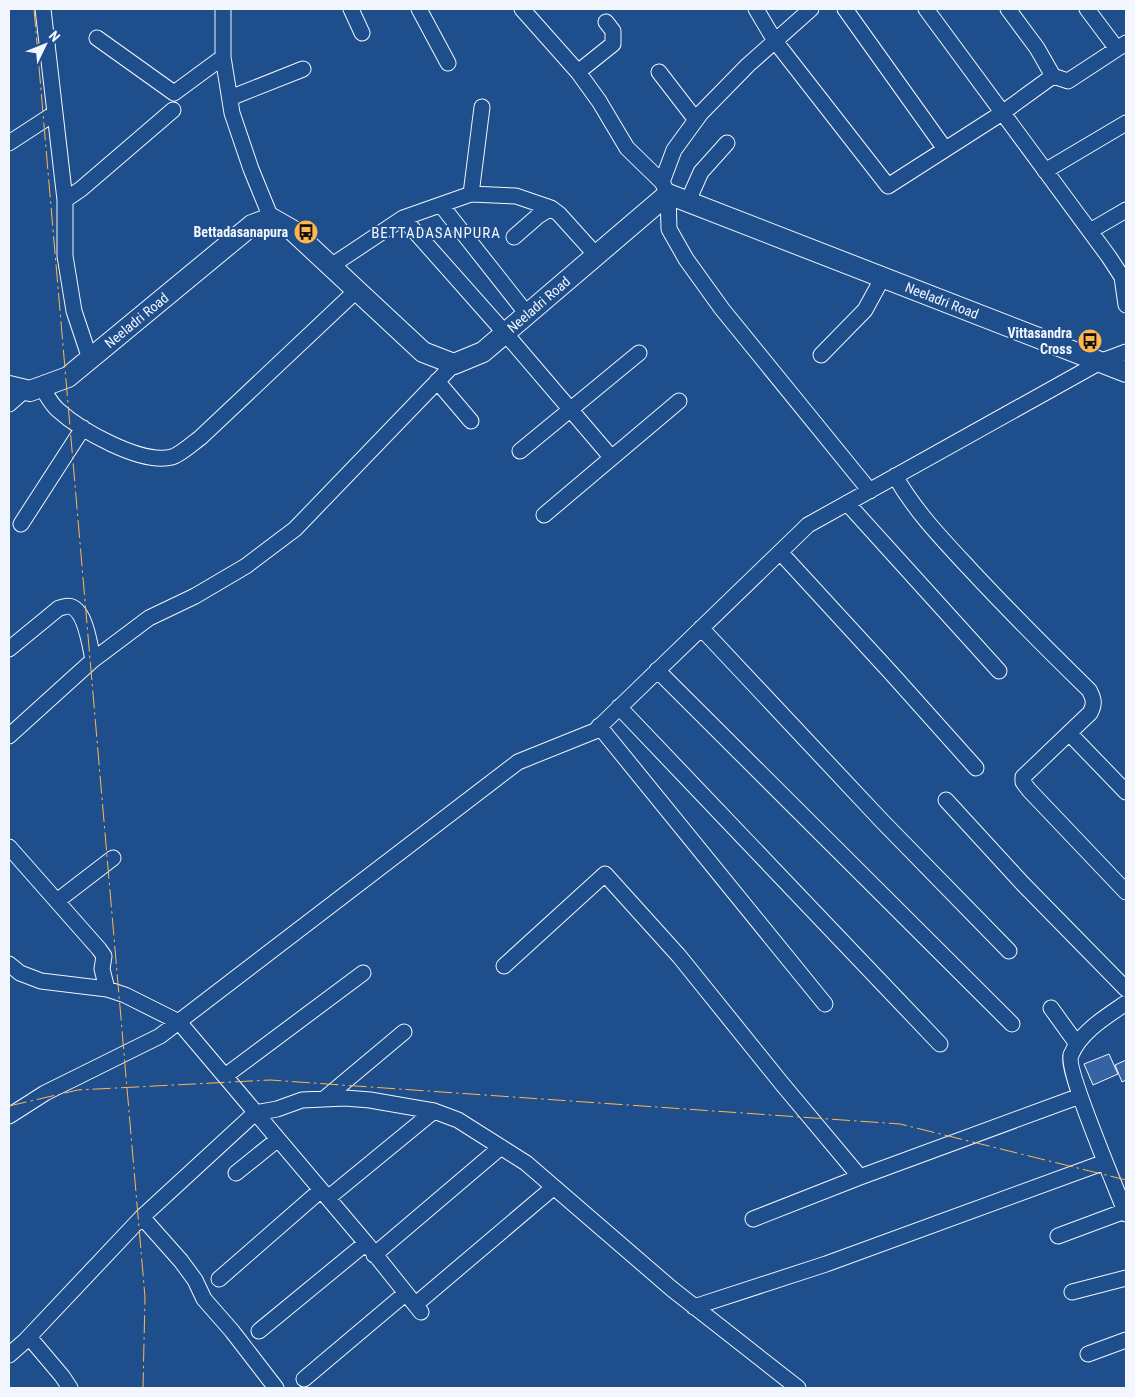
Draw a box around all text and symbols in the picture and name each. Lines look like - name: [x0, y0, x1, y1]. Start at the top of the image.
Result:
- north arrow: [20, 20, 70, 70]
- text: N: [46, 28, 63, 45]
- bus stop icon: Bettadasanapura: [293, 219, 319, 245]
- place label: Bettadasanapura: [193, 224, 288, 240]
- district label: BETTADASANPURA: [371, 224, 501, 242]
- street label: Neeladri Road: [504, 273, 573, 336]
- street label: Neeladri Road: [903, 279, 981, 322]
- street label: Neeladri Road: [102, 290, 172, 351]
- place label: Vittasandra Cross: [1007, 325, 1072, 357]
- bus stop icon: Vittasandra Cross: [1077, 328, 1103, 354]

